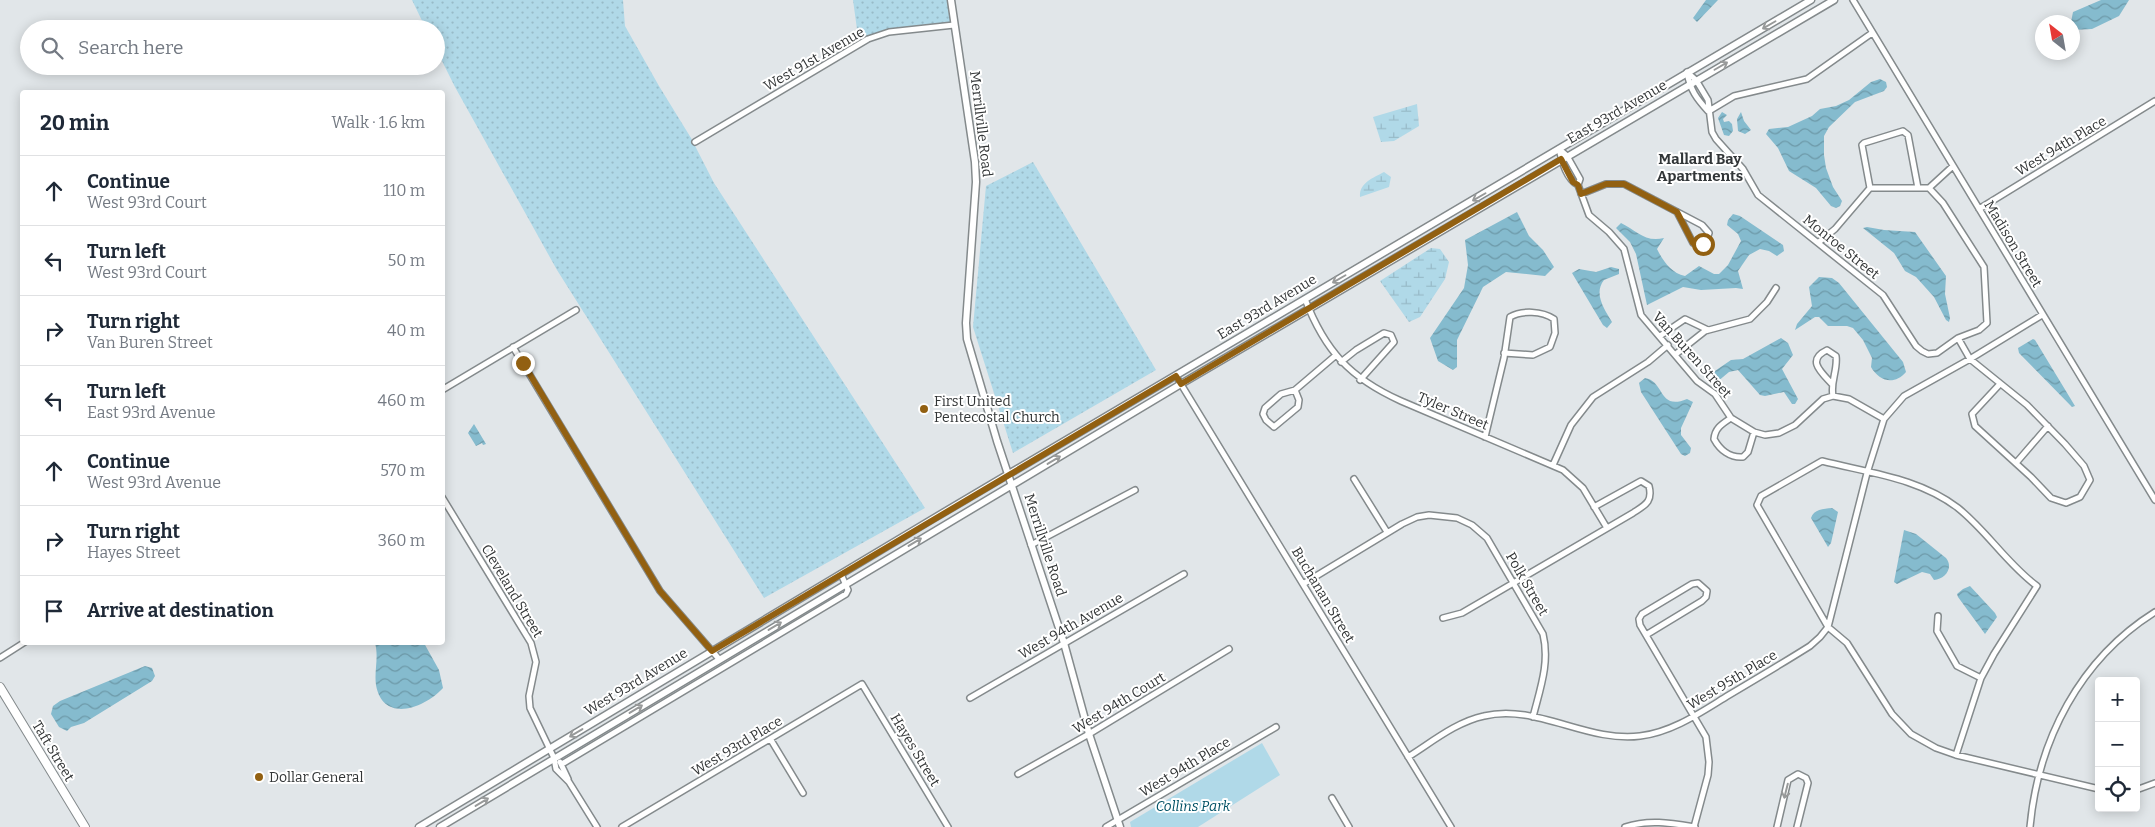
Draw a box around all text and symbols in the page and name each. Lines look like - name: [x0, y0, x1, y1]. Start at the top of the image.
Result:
- north arrow: [2035, 15, 2080, 60]
- search box: [20, 20, 445, 75]
- one-way arrow: [1762, 20, 1777, 30]
- street label: West 91st Avenue: [761, 23, 867, 95]
- icon: search: [38, 34, 66, 62]
- text: Search here: [78, 36, 183, 59]
- one-way arrow: [1713, 61, 1728, 71]
- street label: Merrillville Road: [966, 70, 996, 178]
- street label: East 93rd Avenue: [1564, 77, 1670, 147]
- text: 20 min: [40, 110, 109, 136]
- street label: West 94th Place: [2013, 112, 2109, 180]
- text: Walk · 1.6 km: [332, 113, 425, 132]
- district label: Mallard Bay Apartments: [1657, 150, 1743, 185]
- text: Continue: [87, 170, 170, 193]
- icon: ahead: [40, 177, 68, 205]
- text: 110 m: [383, 181, 425, 200]
- one-way arrow: [1472, 192, 1486, 202]
- text: West 93rd Court: [87, 193, 207, 212]
- street label: Madison Street: [1980, 197, 2046, 291]
- street label: Monroe Street: [1799, 211, 1883, 283]
- route start: [1692, 233, 1715, 256]
- text: Turn left: [87, 240, 166, 263]
- icon: left: [40, 247, 68, 275]
- text: 50 m: [388, 251, 425, 270]
- text: West 93rd Court: [87, 263, 207, 282]
- street label: East 93rd Avenue: [1214, 271, 1320, 343]
- one-way arrow: [1331, 274, 1346, 284]
- street label: Van Buren Street: [1649, 308, 1735, 402]
- text: Turn right: [87, 310, 180, 333]
- icon: right: [40, 317, 68, 345]
- text: 40 m: [387, 321, 425, 340]
- text: Van Buren Street: [87, 333, 213, 352]
- route end: [512, 352, 535, 375]
- text: Turn left: [87, 380, 166, 403]
- icon: left: [40, 387, 68, 415]
- street label: Tyler Street: [1415, 388, 1491, 434]
- text: 460 m: [378, 391, 425, 410]
- place label: First United Pentecostal Church: [934, 393, 1060, 426]
- text: East 93rd Avenue: [87, 403, 216, 422]
- marker: First United Pentecostal Church: [918, 403, 930, 415]
- text: Continue: [87, 450, 170, 473]
- one-way arrow: [1046, 454, 1060, 464]
- icon: ahead: [40, 457, 68, 485]
- text: 570 m: [380, 461, 425, 480]
- text: West 93rd Avenue: [87, 473, 221, 492]
- street label: Merrillville Road: [1020, 492, 1070, 598]
- text: Turn right: [87, 520, 180, 543]
- icon: right: [40, 527, 68, 555]
- text: 360 m: [378, 531, 425, 550]
- one-way arrow: [907, 537, 921, 547]
- street label: Cleveland Street: [477, 541, 547, 641]
- text: Hayes Street: [87, 543, 181, 562]
- street label: Buchanan Street: [1288, 544, 1358, 646]
- street label: Polk Street: [1502, 549, 1552, 619]
- street label: West 94th Avenue: [1016, 589, 1126, 663]
- icon: arrive: [40, 597, 68, 625]
- text: Arrive at destination: [87, 599, 274, 622]
- one-way arrow: [768, 620, 782, 630]
- street label: West 93rd Avenue: [581, 644, 691, 720]
- street label: West 95th Place: [1684, 646, 1780, 714]
- street label: West 94th Court: [1070, 669, 1168, 737]
- map controls: [2095, 677, 2140, 812]
- button: +: [2095, 677, 2140, 722]
- one-way arrow: [628, 703, 642, 713]
- street label: Hayes Street: [887, 711, 943, 789]
- street label: West 93rd Place: [689, 712, 785, 780]
- street label: Taft Street: [28, 718, 78, 784]
- button: −: [2095, 722, 2140, 767]
- one-way arrow: [569, 728, 583, 738]
- street label: West 94th Place: [1137, 733, 1233, 801]
- button: locate: [2095, 767, 2140, 812]
- place label: Dollar General: [269, 769, 363, 786]
- marker: Dollar General: [253, 771, 265, 783]
- one-way arrow: [1780, 783, 1790, 799]
- one-way arrow: [474, 796, 488, 806]
- park label: Collins Park: [1156, 798, 1231, 815]

